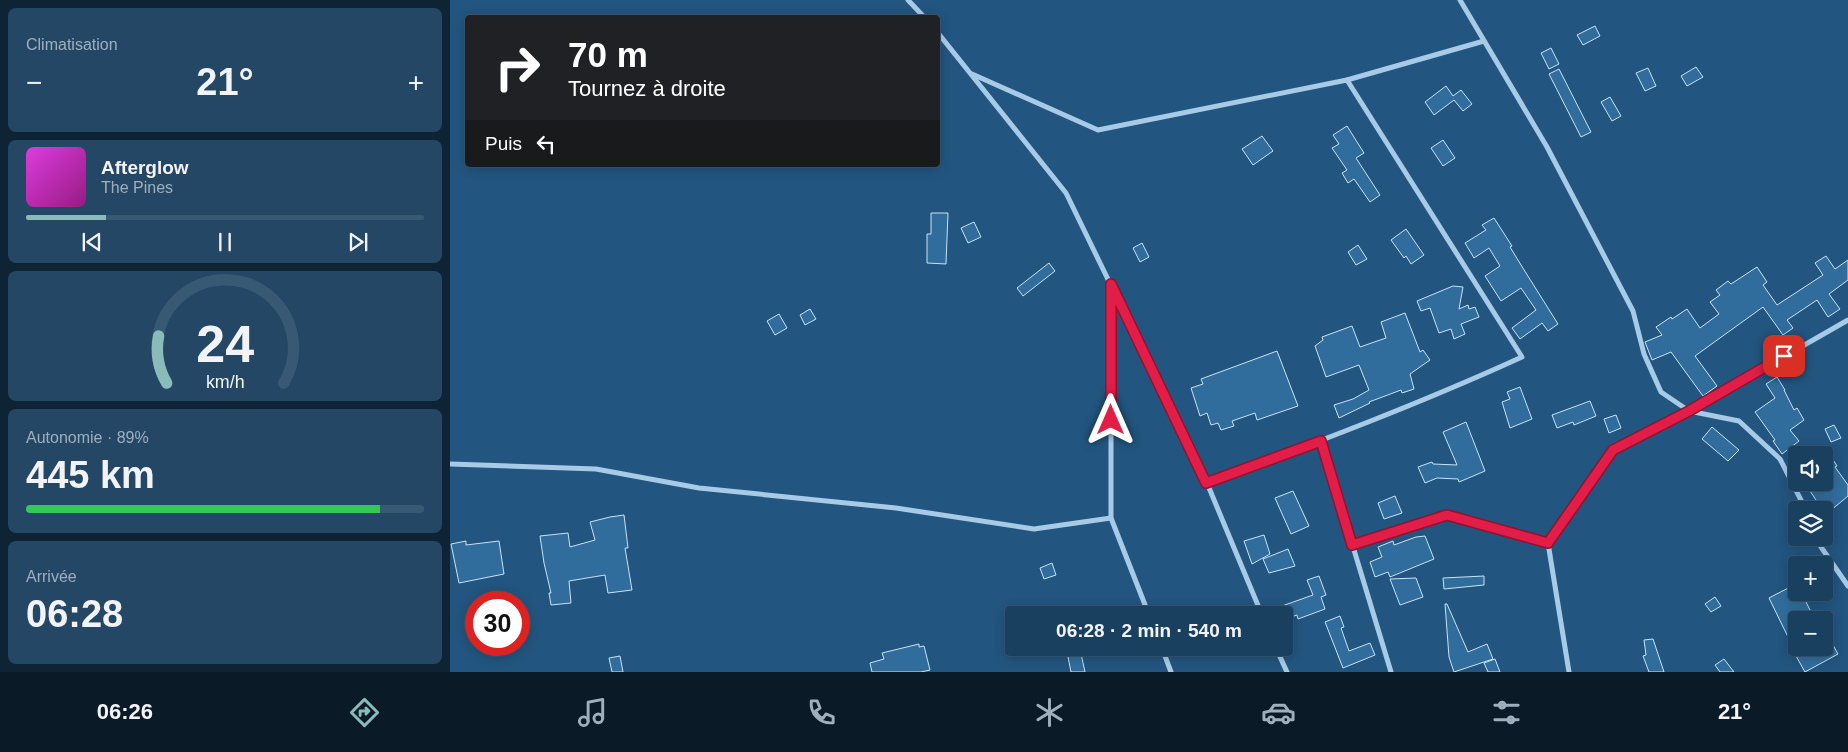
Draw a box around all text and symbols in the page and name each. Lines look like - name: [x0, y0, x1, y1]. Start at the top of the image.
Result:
- icon: right: [485, 35, 550, 100]
- text: 70 m: [568, 35, 648, 74]
- text: Climatisation: [26, 36, 118, 53]
- text: 21°: [196, 61, 254, 103]
- text: −: [26, 67, 42, 98]
- text: +: [408, 67, 424, 98]
- text: Tournez à droite: [568, 76, 726, 101]
- icon: left: [532, 130, 560, 158]
- text: Puis: [485, 133, 522, 154]
- text: Afterglow: [101, 157, 189, 178]
- text: The Pines: [101, 179, 173, 196]
- icon: previous: [78, 228, 106, 256]
- icon: pause: [211, 228, 239, 256]
- icon: next: [344, 228, 372, 256]
- text: 24: [196, 315, 254, 373]
- pin: [1763, 335, 1805, 377]
- icon: arrive: [1770, 342, 1798, 370]
- text: km/h: [206, 372, 244, 392]
- position arrow: [1084, 393, 1136, 445]
- text: Autonomie · 89%: [26, 429, 149, 446]
- map controls: [1788, 446, 1833, 656]
- button: sound: [1788, 446, 1833, 491]
- text: 445 km: [26, 454, 155, 496]
- button: layers: [1788, 501, 1833, 546]
- button: +: [1788, 556, 1833, 601]
- text: Arrivée: [26, 568, 77, 585]
- speed limit sign: 30: [465, 591, 530, 656]
- text: 06:28: [26, 593, 123, 635]
- button: −: [1788, 611, 1833, 656]
- text: 06:28 · 2 min · 540 m: [1056, 620, 1242, 641]
- icon: directions: [347, 695, 382, 730]
- icon: music: [575, 695, 610, 730]
- icon: phone: [804, 695, 839, 730]
- icon: climate: [1032, 695, 1067, 730]
- icon: car: [1261, 695, 1296, 730]
- icon: filters: [1489, 695, 1524, 730]
- text: 06:26: [97, 699, 153, 724]
- text: 21°: [1718, 699, 1751, 724]

